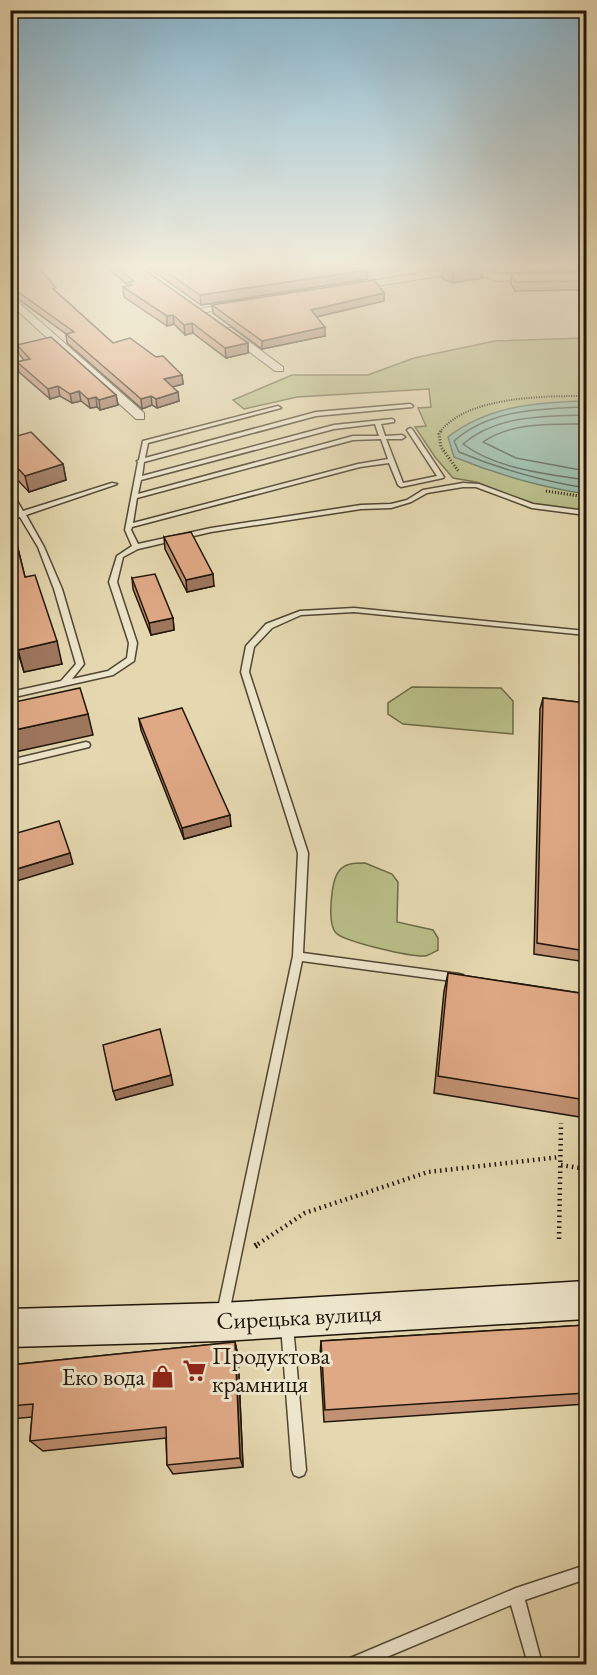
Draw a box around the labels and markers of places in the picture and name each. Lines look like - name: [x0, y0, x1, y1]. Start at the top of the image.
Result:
- place label: Продуктова крамниця: [212, 1340, 330, 1399]
- supermarket icon: Продуктова крамниця: [181, 1357, 207, 1383]
- place label: Еко вода: [62, 1361, 145, 1392]
- shop icon: Еко вода: [150, 1364, 176, 1390]

